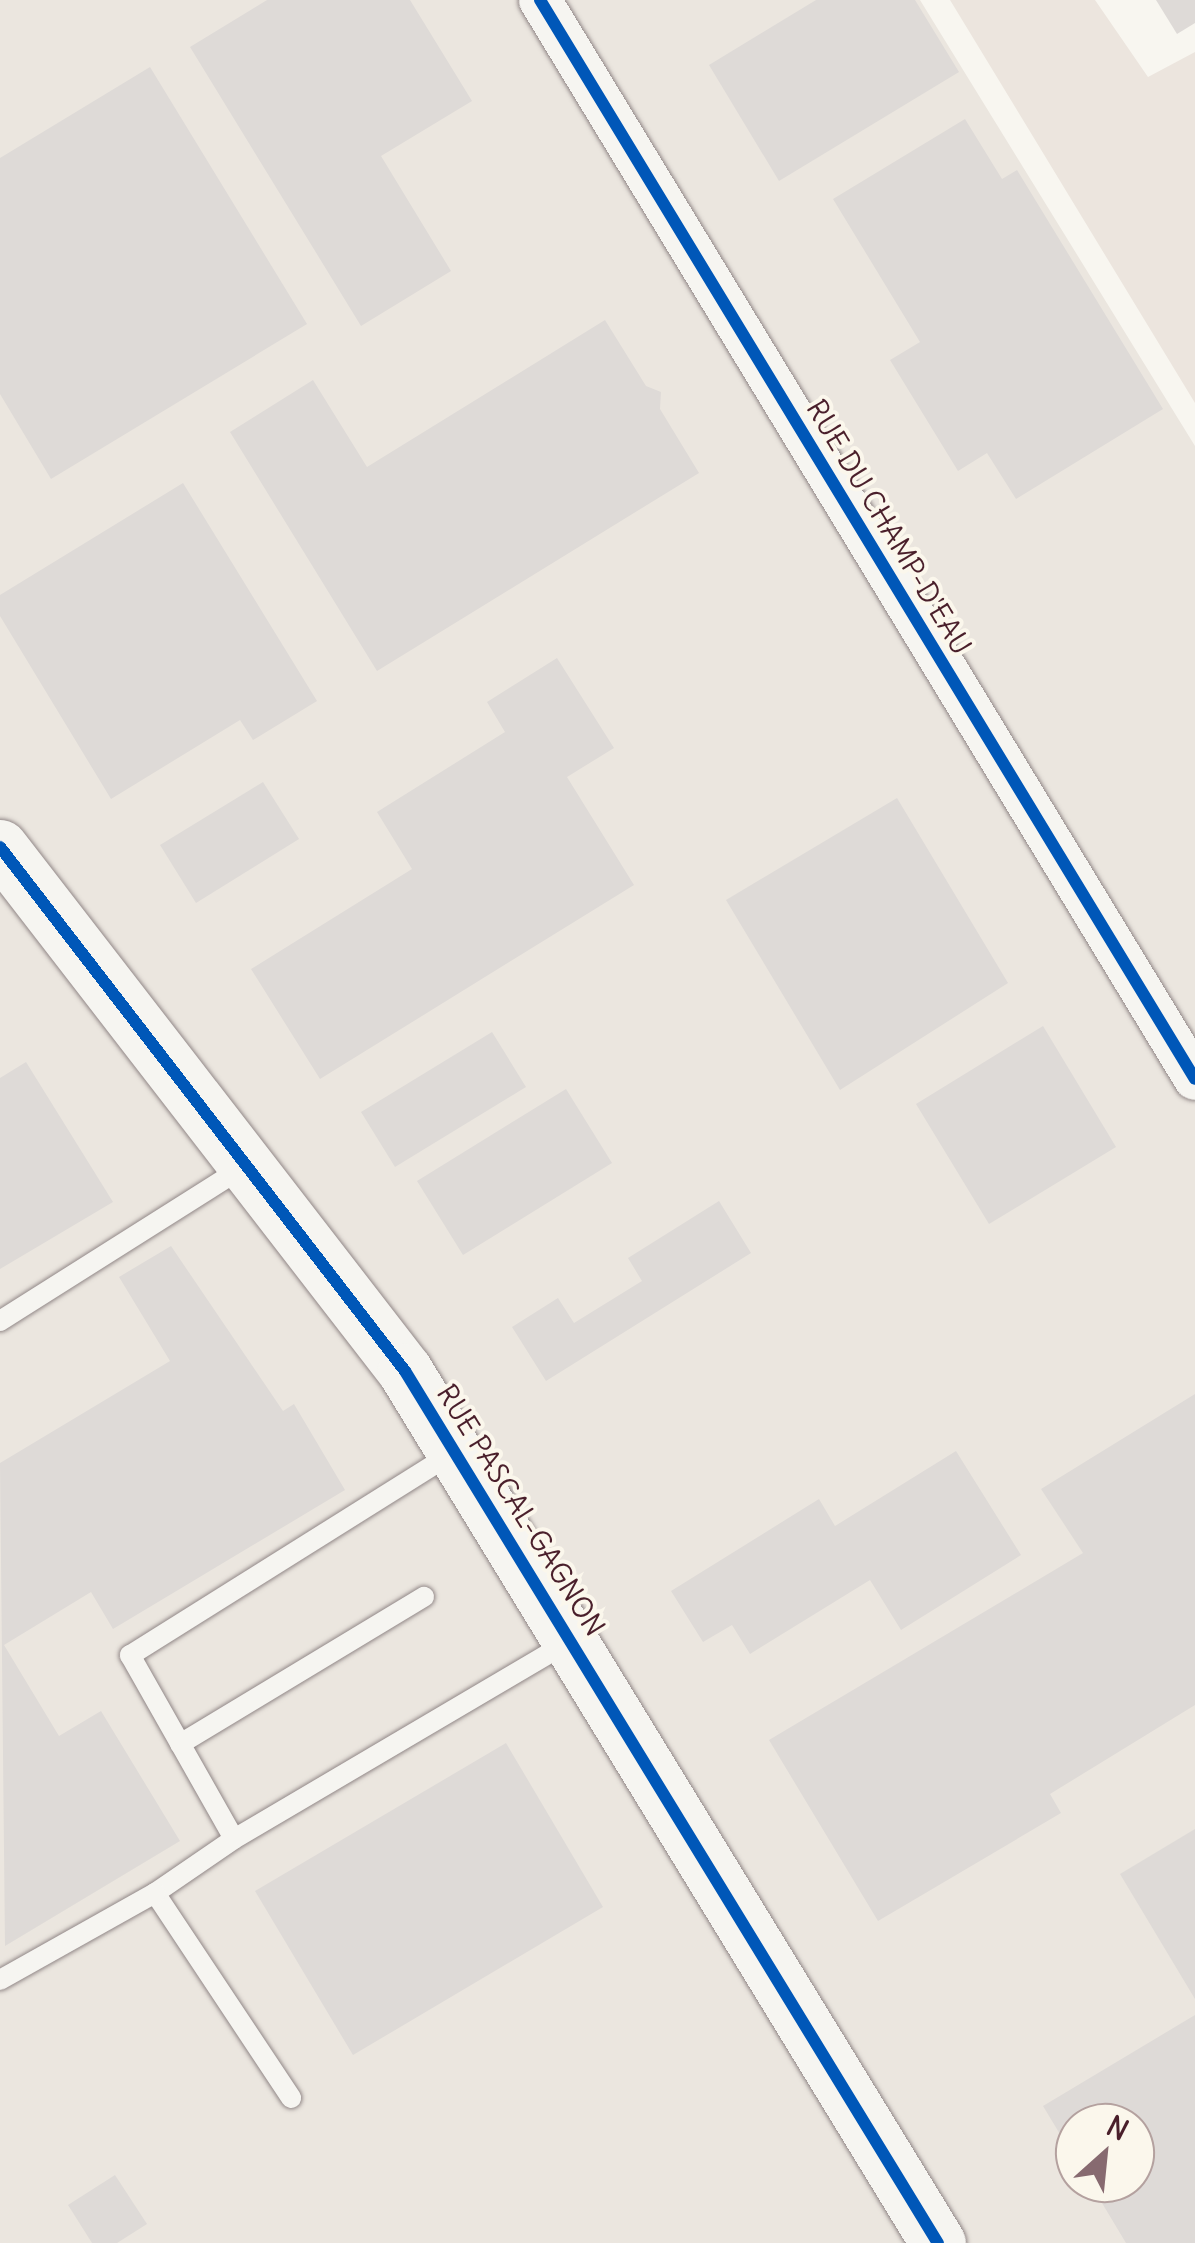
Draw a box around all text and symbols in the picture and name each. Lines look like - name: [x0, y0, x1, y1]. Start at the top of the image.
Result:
- street label: RUE DU CHAMP-D'EAU: [800, 393, 978, 661]
- street label: RUE PASCAL-GAGNON: [430, 1378, 612, 1642]
- north arrow: [1055, 2103, 1155, 2203]
- text: N: [1101, 2108, 1135, 2148]

